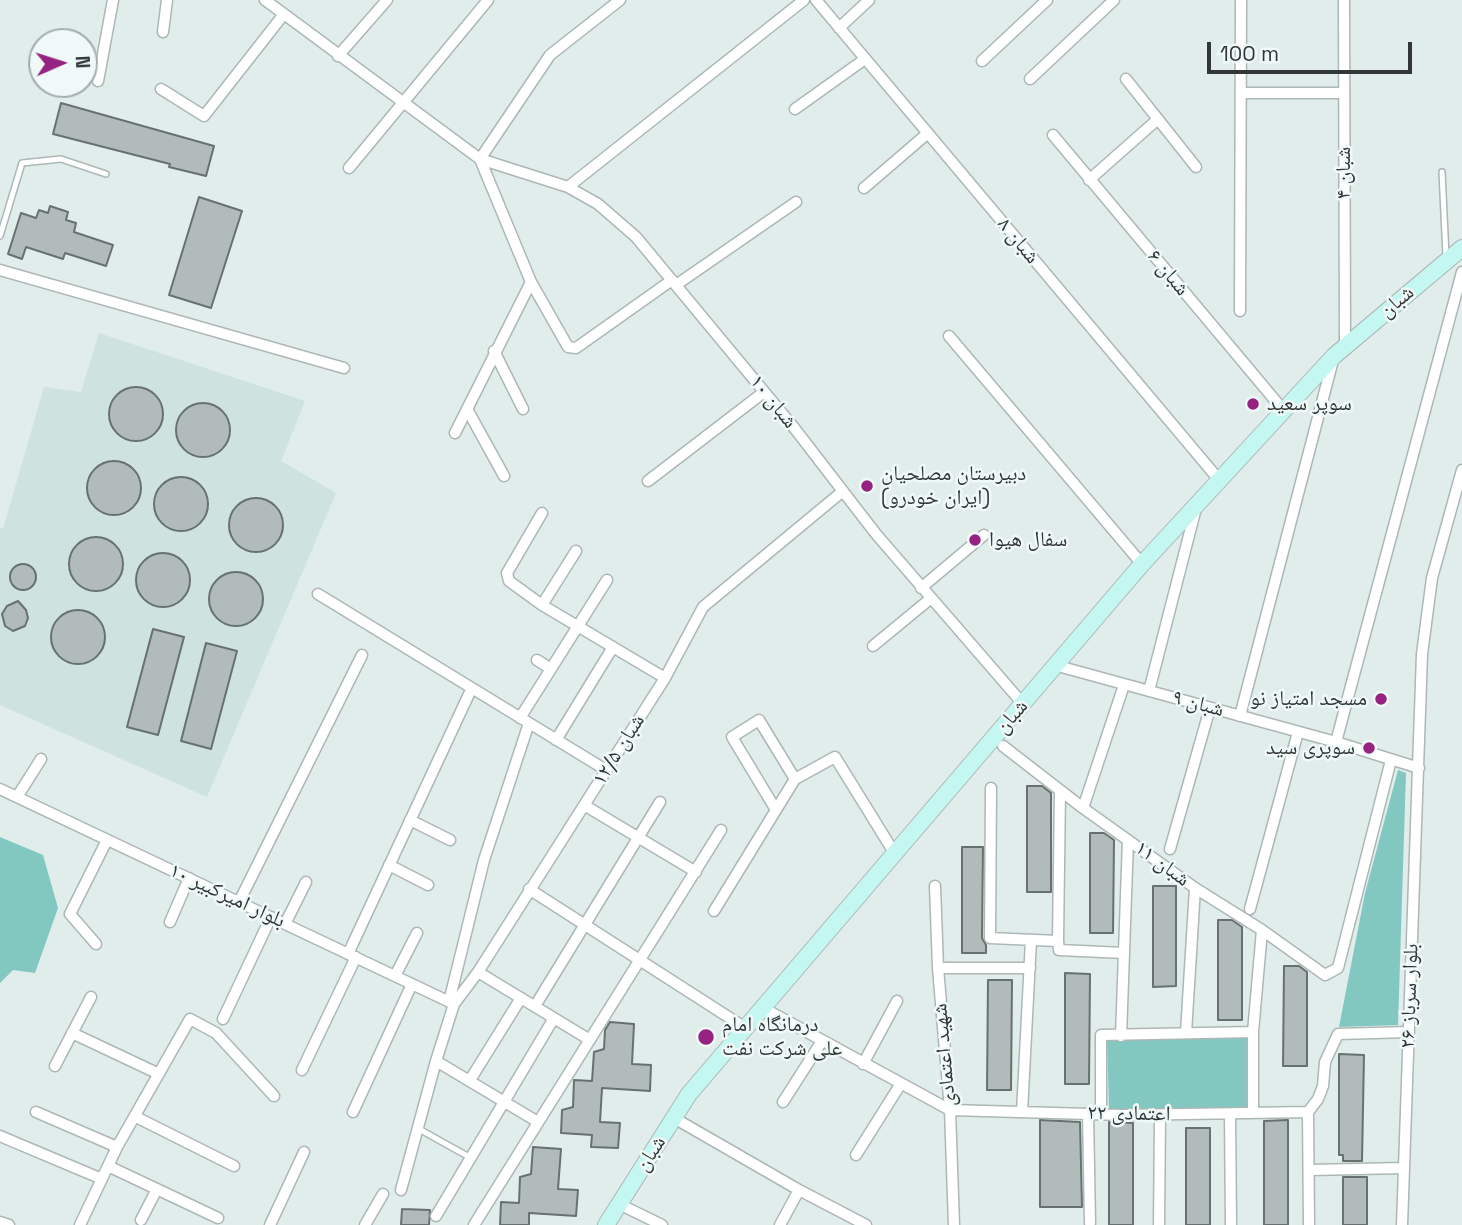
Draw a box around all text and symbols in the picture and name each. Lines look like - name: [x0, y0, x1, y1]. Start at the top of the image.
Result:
- north arrow: [28, 28, 98, 98]
- scale bar: [1210, 28, 1415, 72]
- text: 100 m: [1220, 40, 1279, 67]
- text: N: [70, 55, 95, 69]
- street label: ۴ شبان: [1331, 147, 1357, 199]
- street label: ۸ شبان: [992, 213, 1044, 269]
- street label: ۶ شبان: [1142, 245, 1194, 301]
- street label: شبان: [1375, 280, 1419, 324]
- street label: ۱۰ شبان: [744, 370, 802, 434]
- place label: سوپر سعید: [1267, 391, 1352, 417]
- marker: سوپر سعید: [1245, 396, 1261, 412]
- place label: دبیرستان مصلحیان (ایران خودرو): [881, 461, 1026, 511]
- marker: دبیرستان مصلحیان (ایران خودرو): [859, 478, 875, 494]
- place label: سفال هیوا: [989, 527, 1067, 553]
- marker: سفال هیوا: [967, 532, 983, 548]
- street label: ۹ شبان: [1169, 685, 1227, 723]
- place label: مسجد امتیاز نو: [1250, 686, 1367, 712]
- marker: مسجد امتیاز نو: [1373, 691, 1389, 707]
- street label: شبان: [990, 695, 1034, 739]
- street label: ۱۲/۵ شبان: [587, 710, 651, 790]
- place label: سوپری سید: [1266, 735, 1355, 761]
- marker: سوپری سید: [1361, 740, 1377, 756]
- street label: ۱۱ شبان: [1130, 836, 1194, 892]
- street label: ۱۰ بلوار امیرکبیر: [165, 858, 289, 934]
- street label: ۲۶ بلوار سرباز: [1396, 943, 1424, 1049]
- street label: شهید اعتمادی: [928, 1002, 962, 1108]
- place label: درمانگاه امام علی شرکت نفت: [722, 1012, 842, 1062]
- marker: درمانگاه امام علی شرکت نفت: [696, 1027, 716, 1047]
- street label: ۲۲ اعتمادی: [1087, 1101, 1171, 1127]
- street label: شبان: [630, 1131, 672, 1177]

